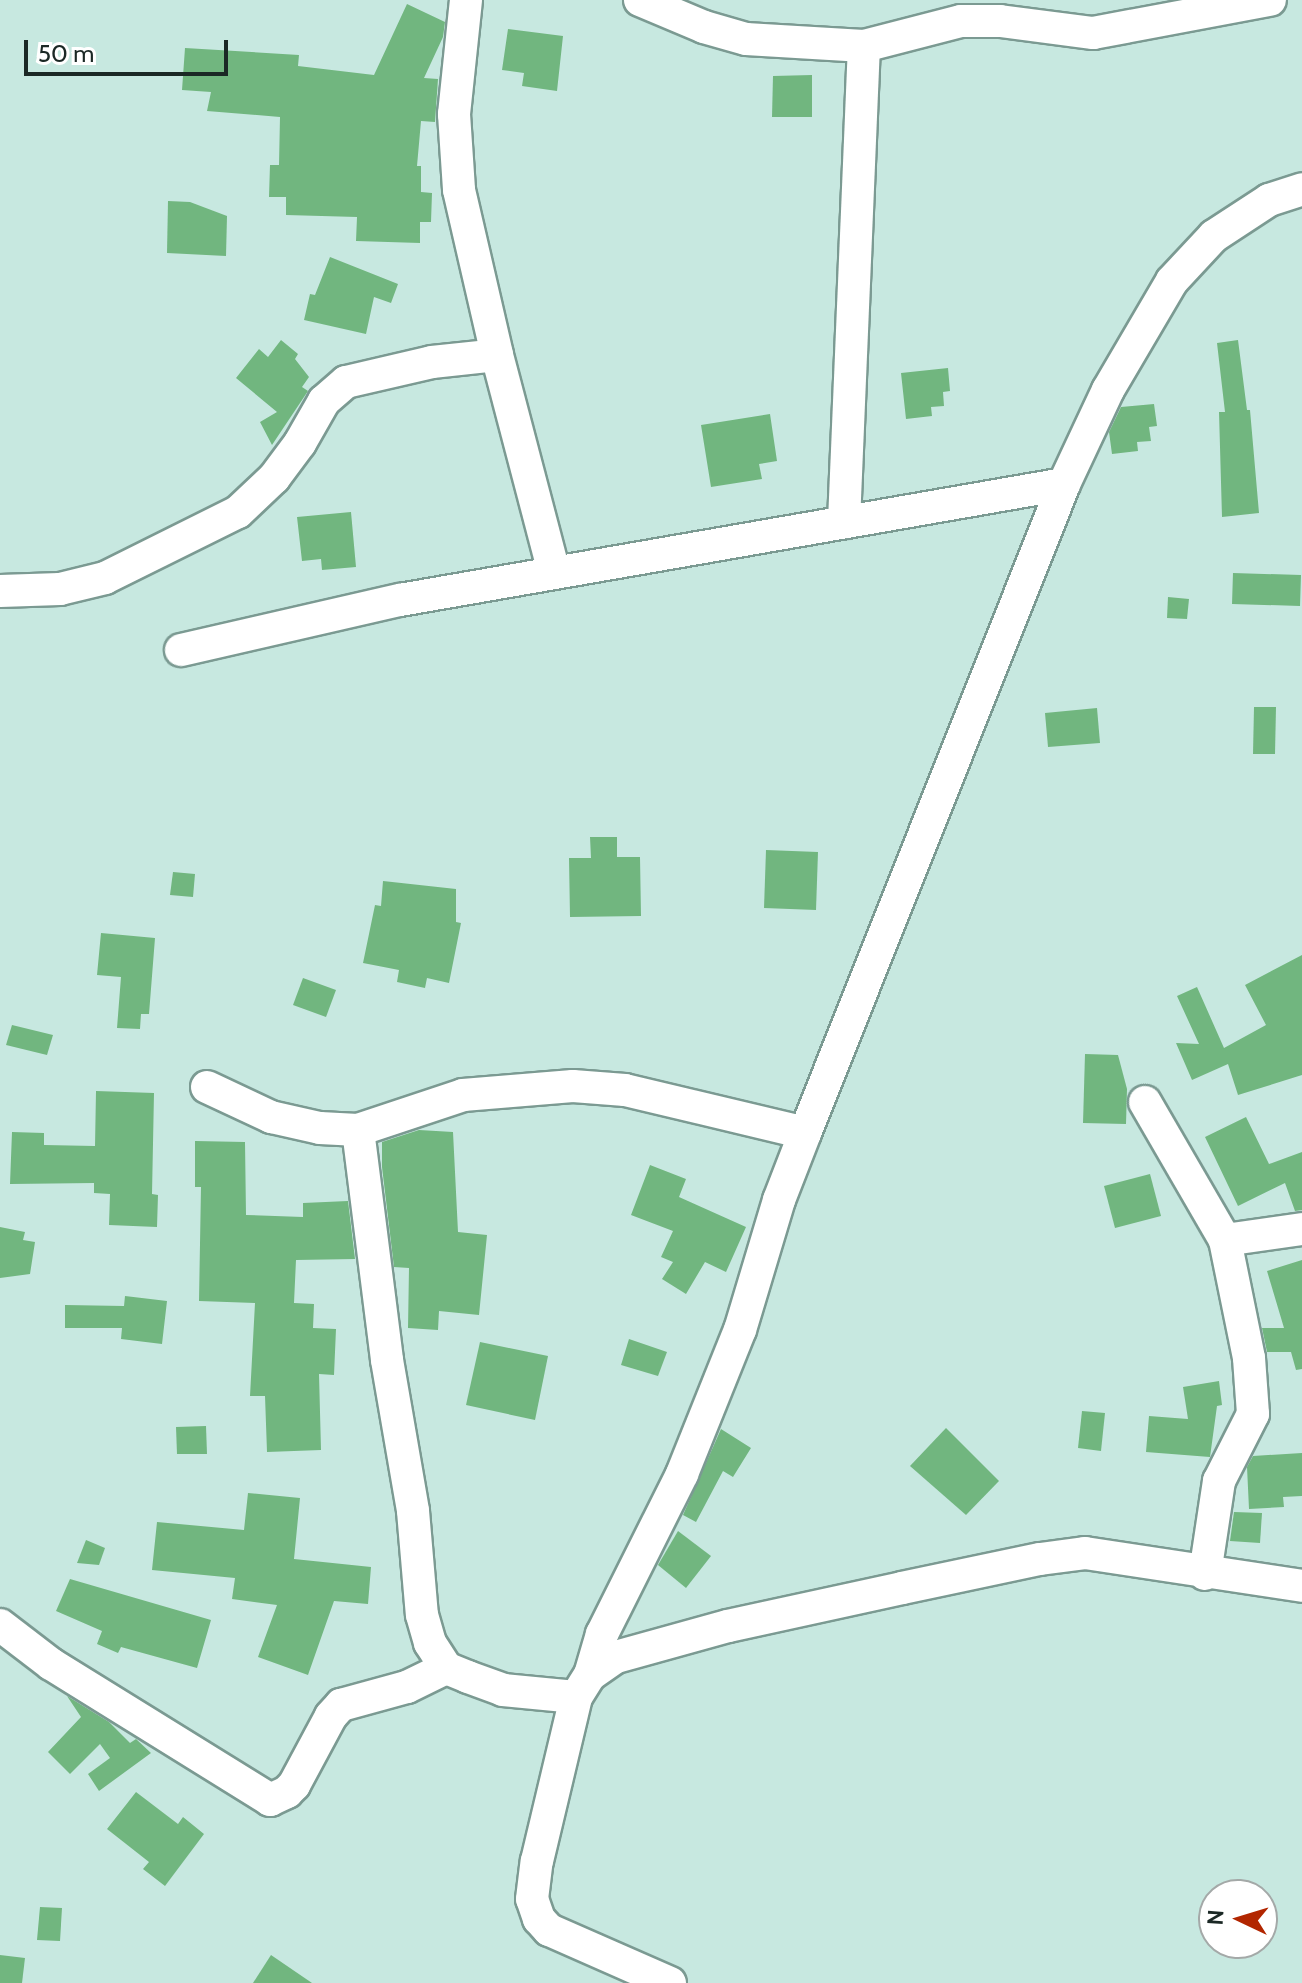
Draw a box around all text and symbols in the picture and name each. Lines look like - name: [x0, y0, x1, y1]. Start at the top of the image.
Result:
- scale bar: [28, 24, 232, 74]
- text: 50 m: [38, 39, 94, 68]
- north arrow: [1198, 1879, 1278, 1959]
- text: N: [1202, 1909, 1230, 1926]

